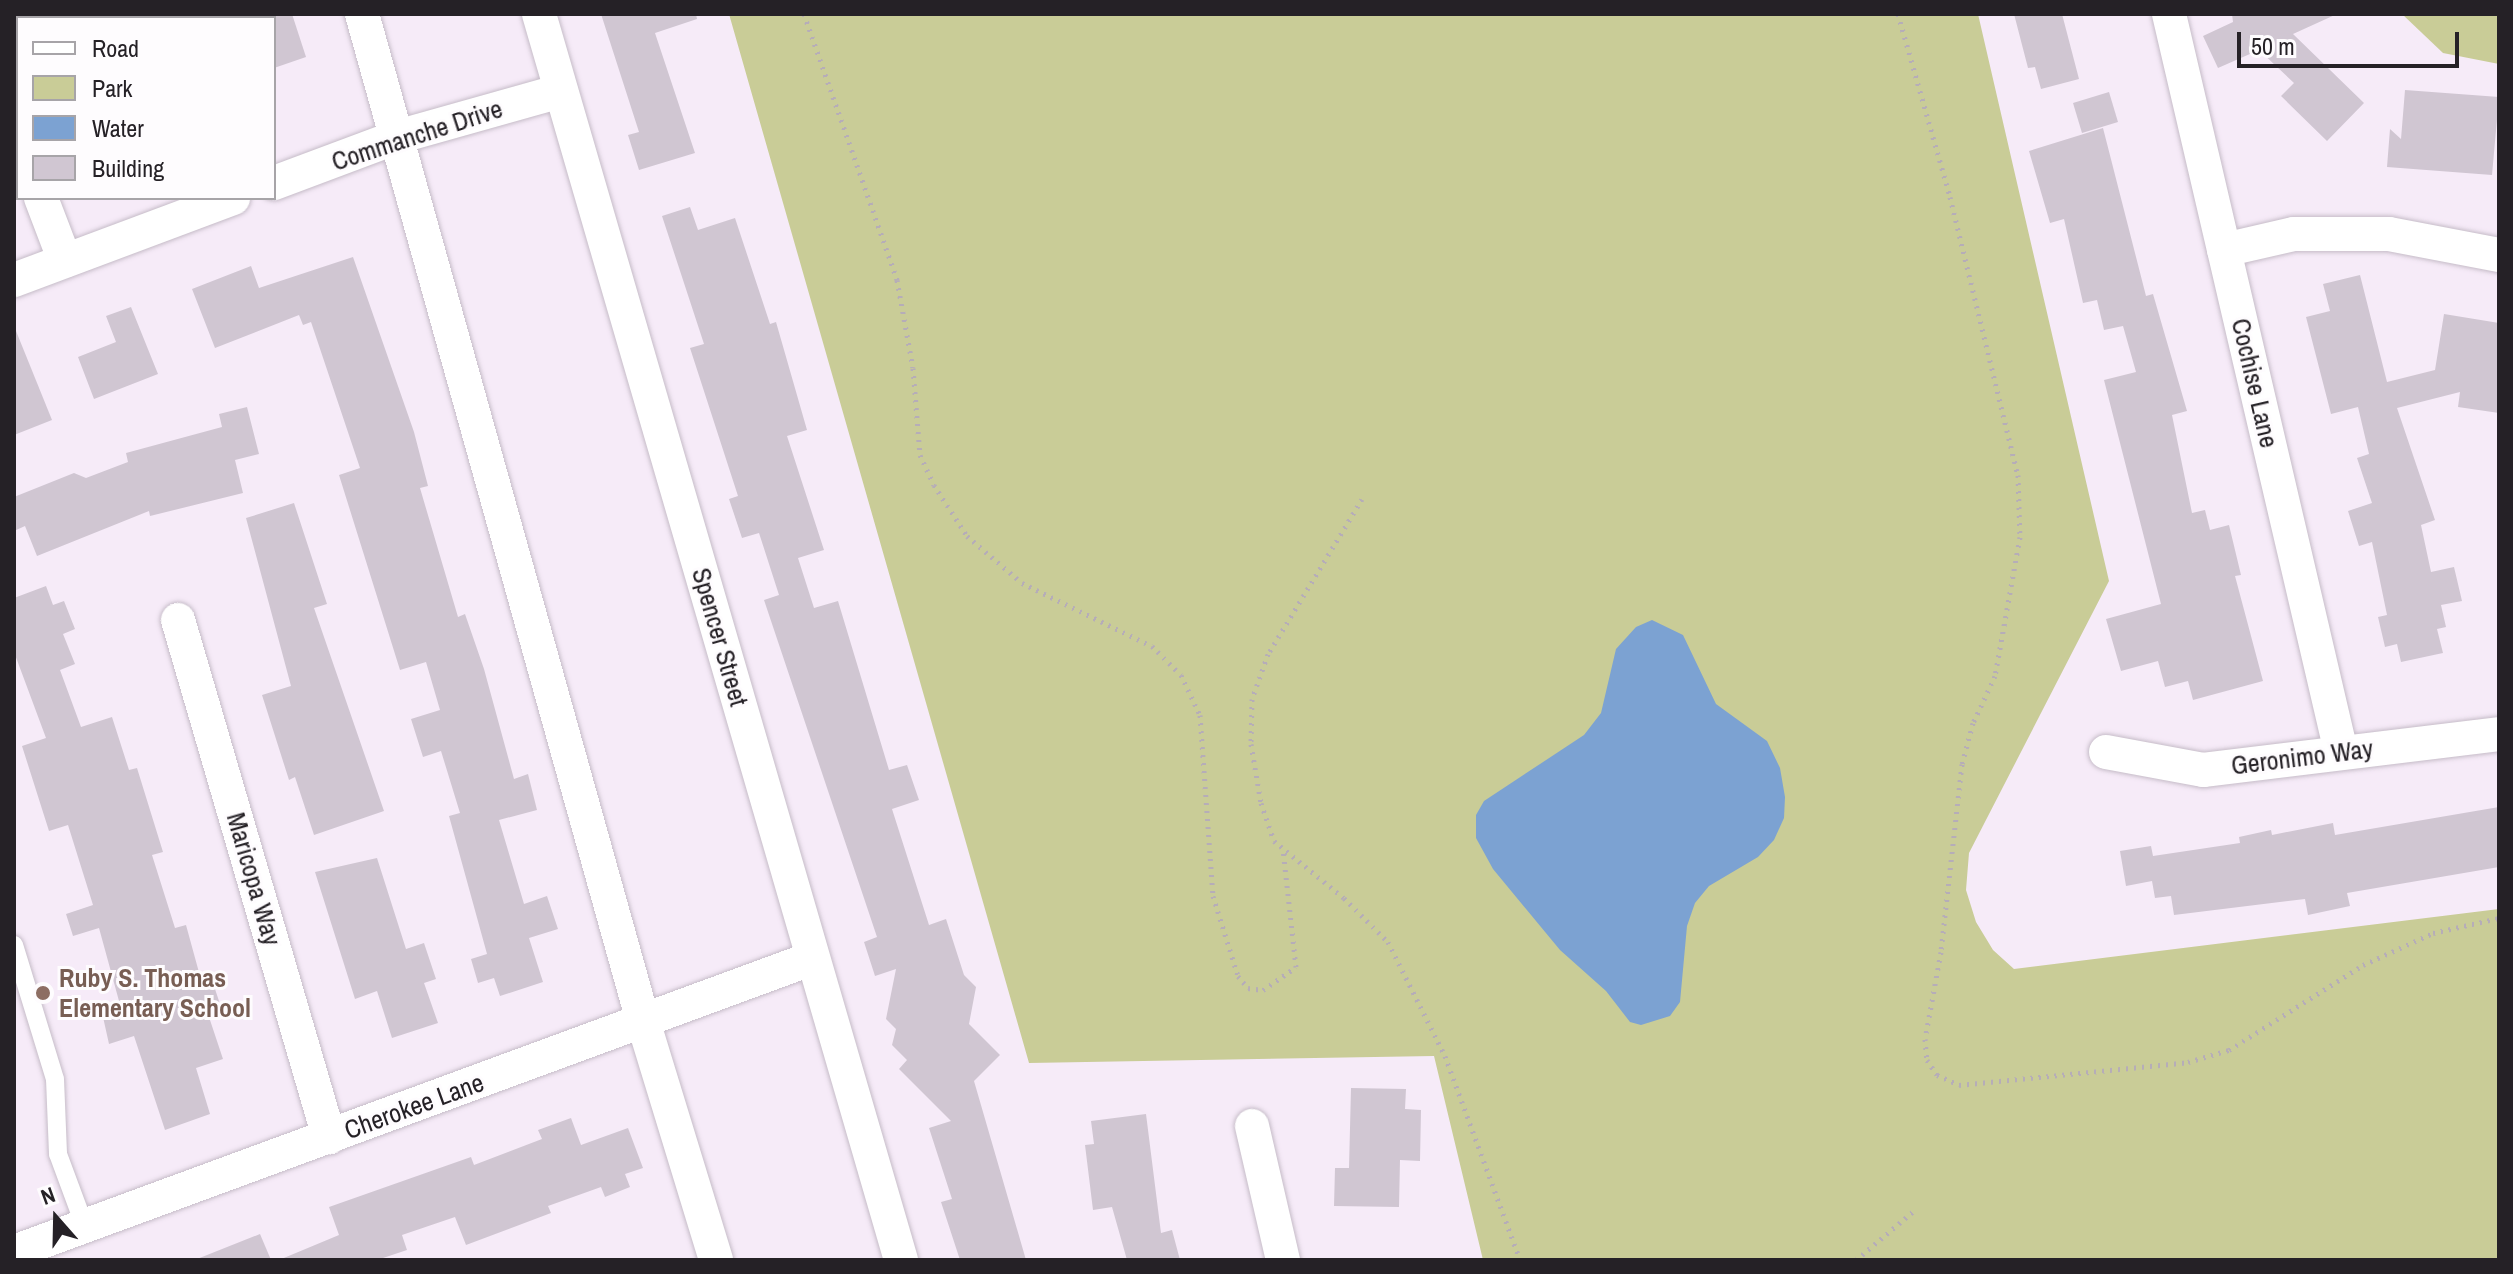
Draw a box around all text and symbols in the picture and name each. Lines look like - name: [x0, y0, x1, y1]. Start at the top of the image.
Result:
- legend: [16, 16, 276, 200]
- scale bar: [2241, 16, 2463, 66]
- text: 50 m: [2251, 30, 2295, 62]
- text: Road: [92, 32, 139, 64]
- text: Park: [92, 72, 132, 104]
- street label: Commanche Drive: [328, 93, 506, 177]
- text: Water: [92, 112, 144, 144]
- text: Building: [92, 152, 164, 184]
- street label: Cochise Lane: [2225, 315, 2285, 451]
- street label: Spencer Street: [685, 564, 755, 710]
- street label: Geronimo Way: [2229, 733, 2375, 781]
- street label: Maricopa Way: [220, 809, 288, 949]
- place label: Ruby S. Thomas Elementary School: [59, 962, 251, 1024]
- marker: Ruby S. Thomas Elementary School: [34, 984, 52, 1002]
- street label: Cherokee Lane: [340, 1066, 488, 1146]
- north arrow: [16, 1178, 96, 1258]
- text: N: [37, 1179, 59, 1212]

